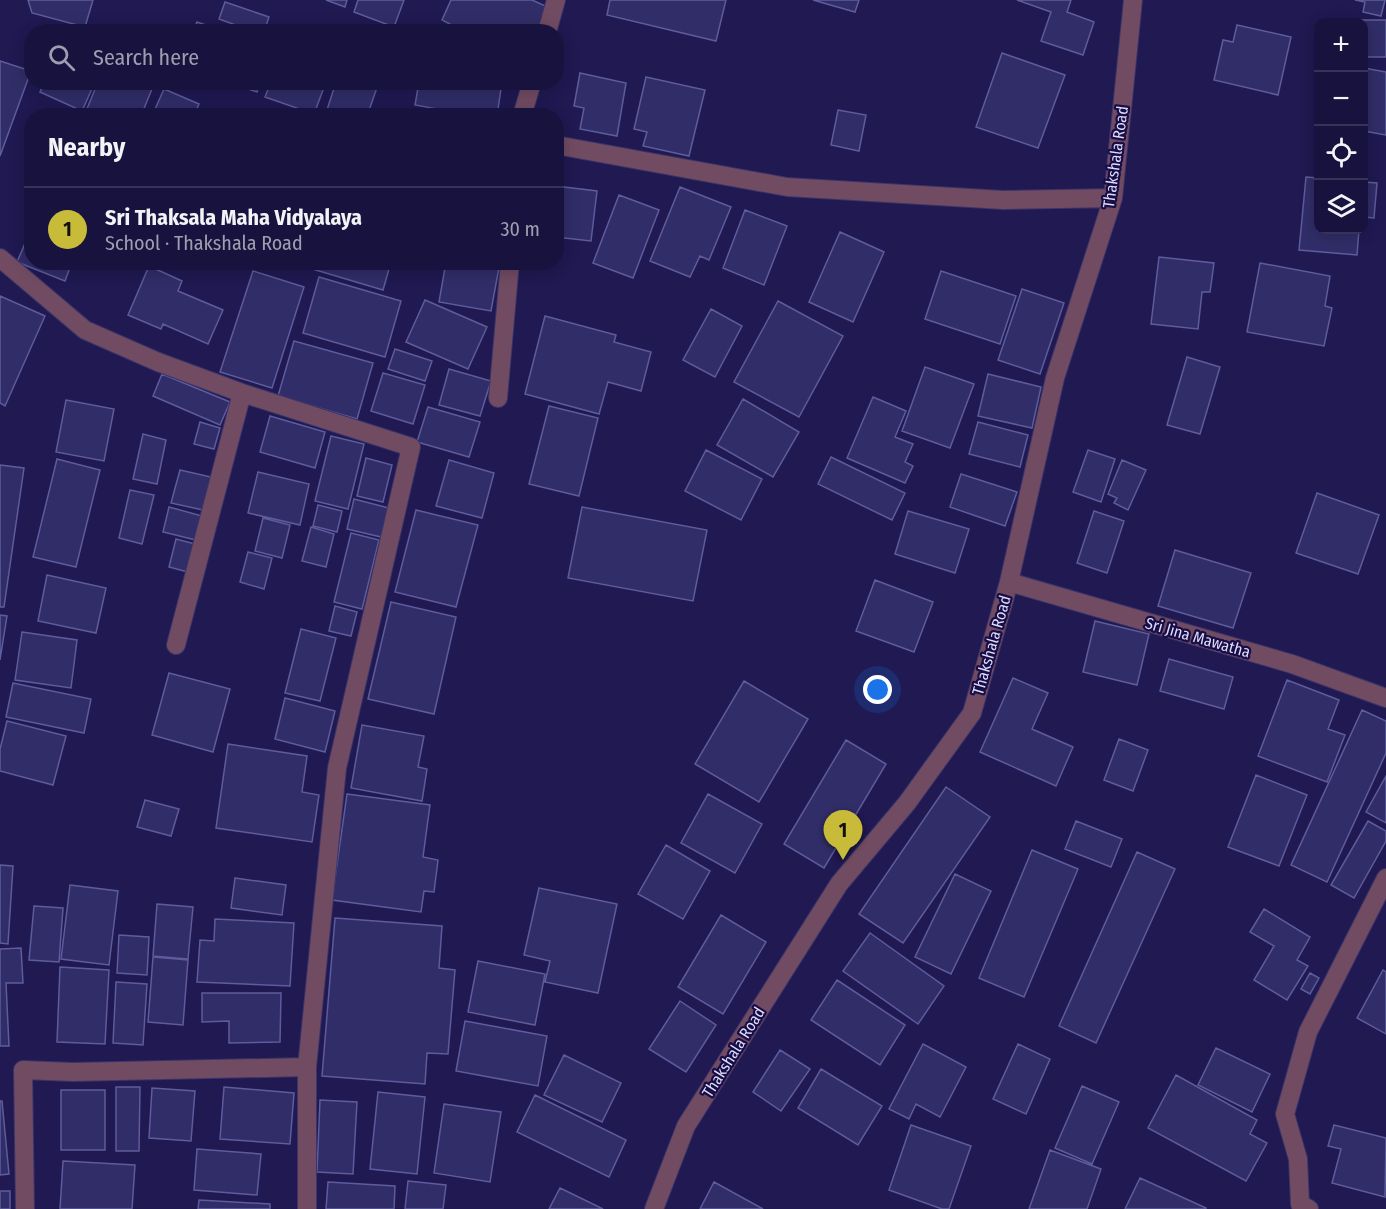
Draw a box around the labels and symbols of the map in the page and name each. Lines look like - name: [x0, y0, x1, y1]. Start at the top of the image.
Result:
- street label: Thakshala Road: [1099, 105, 1132, 209]
- street label: Thakshala Road: [968, 593, 1015, 697]
- street label: Sri Jina Mawatha: [1143, 613, 1253, 662]
- your location: [863, 675, 892, 704]
- pin: 1: [824, 810, 862, 860]
- street label: Thakshala Road: [698, 1004, 769, 1101]

